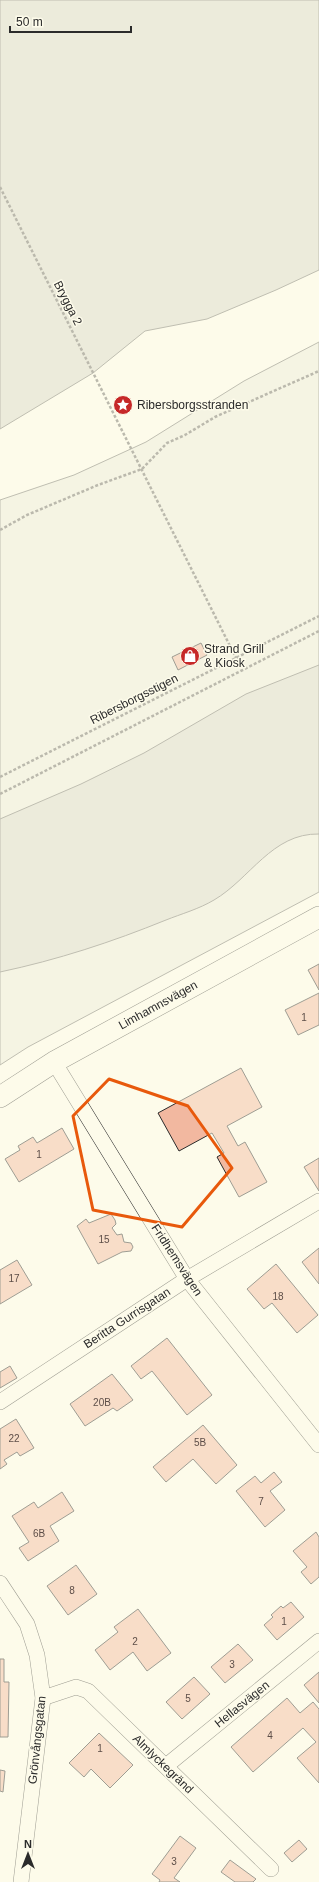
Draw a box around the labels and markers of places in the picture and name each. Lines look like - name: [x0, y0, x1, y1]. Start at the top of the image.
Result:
- place icon: Ribersborgsstranden: [112, 394, 134, 416]
- place label: Ribersborgsstranden: [137, 398, 248, 412]
- place label: Strand Grill & Kiosk: [204, 642, 264, 670]
- shop icon: Strand Grill & Kiosk: [179, 645, 201, 667]

